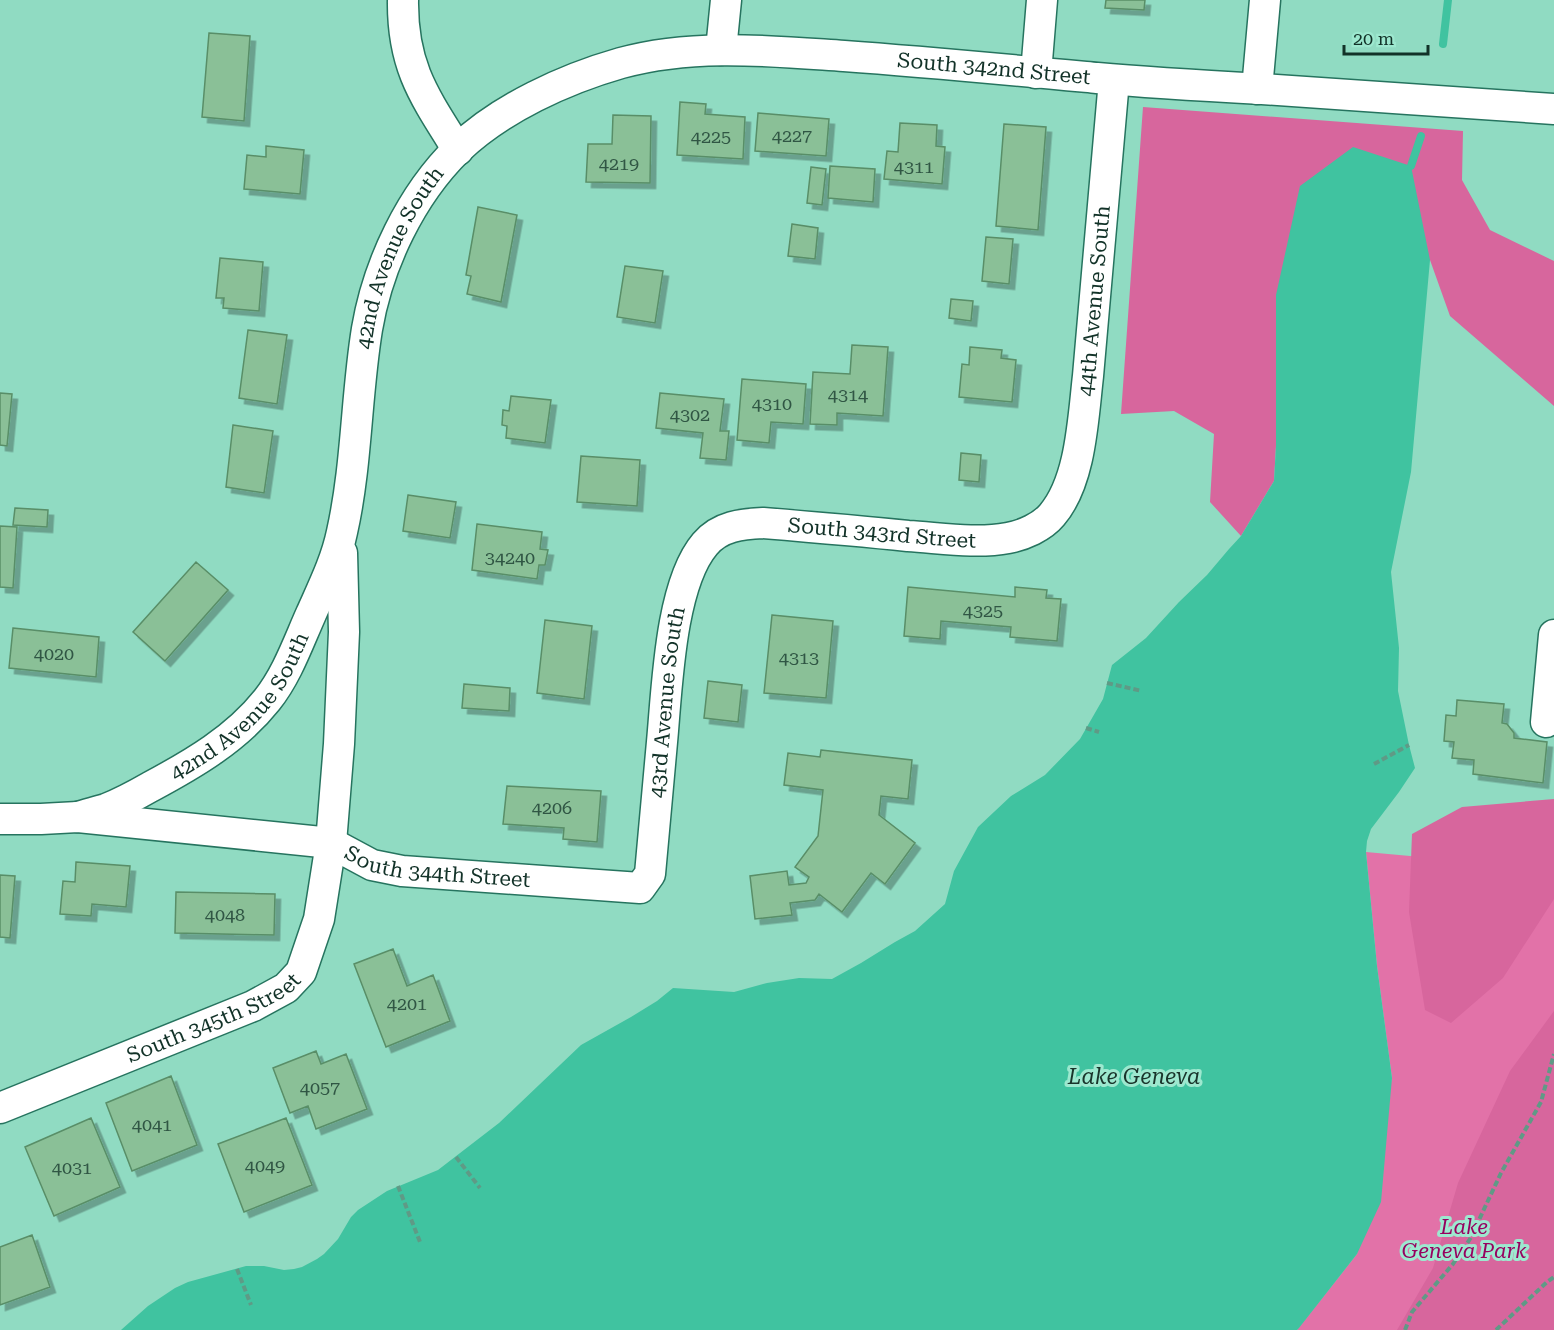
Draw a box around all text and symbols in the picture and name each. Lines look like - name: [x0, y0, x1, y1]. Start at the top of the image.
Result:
- scale bar: [1344, 18, 1428, 56]
- text: 20 m: [1353, 28, 1394, 49]
- street label: South 342nd Street: [896, 48, 1092, 89]
- house number: 4227: [772, 125, 812, 146]
- house number: 4225: [691, 126, 731, 147]
- house number: 4219: [599, 153, 639, 174]
- house number: 4311: [894, 156, 934, 177]
- street label: 42nd Avenue South: [352, 162, 449, 351]
- street label: 44th Avenue South: [1074, 204, 1115, 398]
- house number: 4314: [828, 384, 868, 405]
- house number: 4310: [752, 393, 792, 414]
- house number: 4302: [670, 404, 710, 425]
- street label: South 343rd Street: [787, 513, 976, 553]
- house number: 34240: [485, 547, 535, 568]
- house number: 4325: [963, 600, 1003, 621]
- street label: 43rd Avenue South: [645, 604, 690, 799]
- street label: 42nd Avenue South: [166, 628, 314, 785]
- house number: 4020: [34, 643, 74, 664]
- house number: 4313: [779, 647, 819, 668]
- house number: 4206: [532, 797, 572, 818]
- street label: South 344th Street: [341, 841, 531, 892]
- house number: 4048: [205, 904, 245, 925]
- street label: South 345th Street: [123, 968, 306, 1068]
- house number: 4201: [387, 993, 427, 1014]
- water label: Lake Geneva: [1067, 1064, 1200, 1089]
- house number: 4057: [300, 1077, 340, 1098]
- house number: 4041: [132, 1114, 172, 1135]
- house number: 4049: [245, 1155, 285, 1176]
- house number: 4031: [52, 1157, 92, 1178]
- park label: Lake Geneva Park: [1402, 1215, 1527, 1263]

